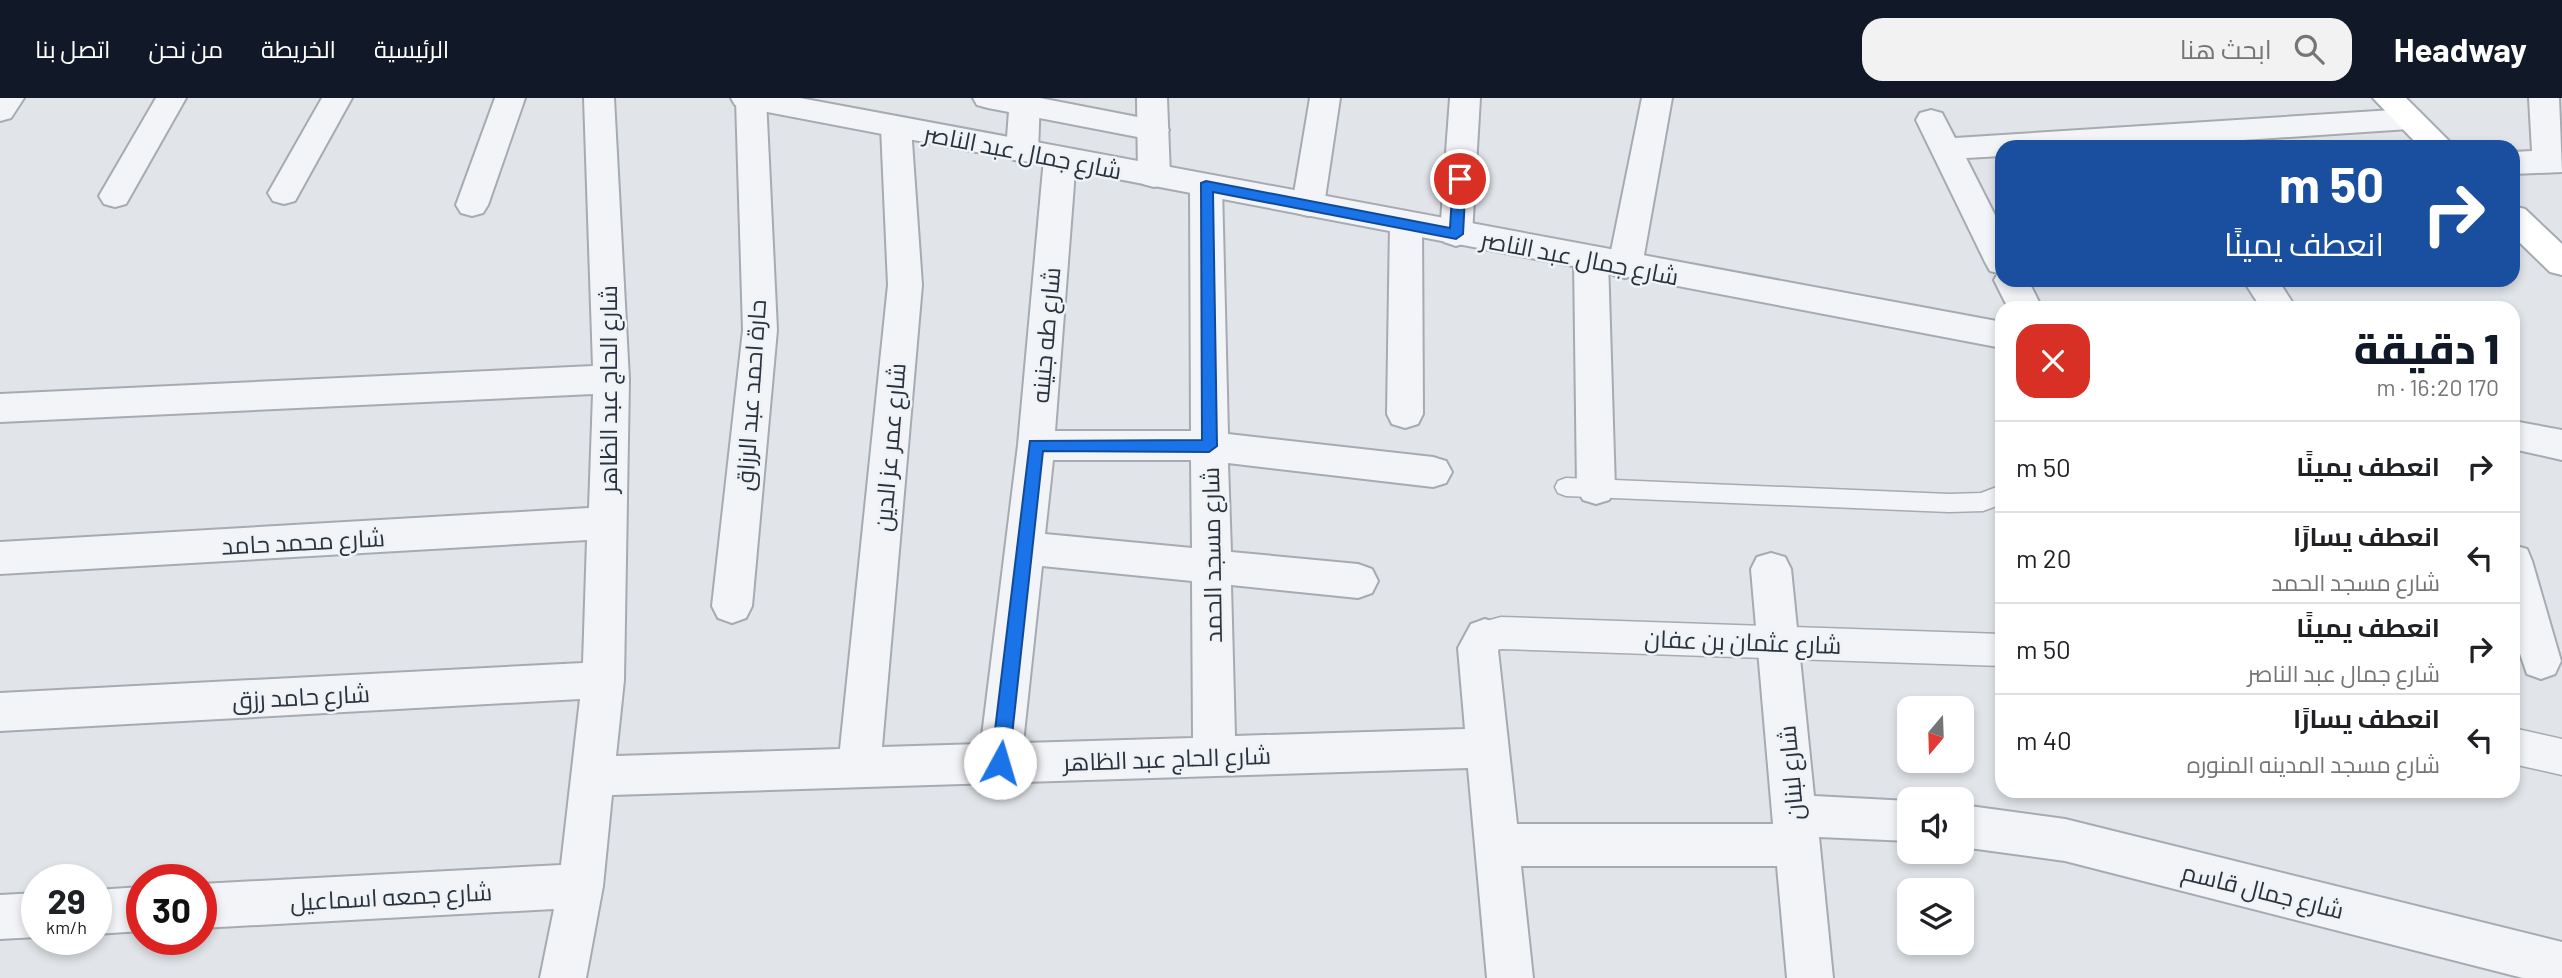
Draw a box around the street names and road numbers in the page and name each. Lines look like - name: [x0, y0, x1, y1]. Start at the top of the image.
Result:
- street label: شارع جمال عبد الناصر: [919, 117, 1124, 187]
- street label: شارع جمال عبد الناصر: [1476, 223, 1681, 293]
- street label: شارع طه جنينه: [1025, 266, 1068, 404]
- street label: شارع الحاج عبد الظاهر: [593, 285, 625, 495]
- street label: حارة احمد عبد الرزاق: [729, 298, 773, 492]
- street label: شارع عمر عز الدين: [867, 362, 914, 533]
- street label: شارع مسجد الحمد: [1195, 467, 1230, 643]
- street label: شارع محمد حامد: [221, 522, 386, 563]
- street label: شارع عثمان بن عفان: [1644, 623, 1842, 662]
- street label: شارع حامد رزق: [231, 678, 371, 717]
- street label: شارع لبنان: [1771, 724, 1812, 822]
- street label: شارع الحاج عبد الظاهر: [1061, 740, 1272, 779]
- street label: شارع جمال قاسم: [2178, 856, 2347, 927]
- street label: شارع جمعه اسماعيل: [289, 876, 493, 919]

